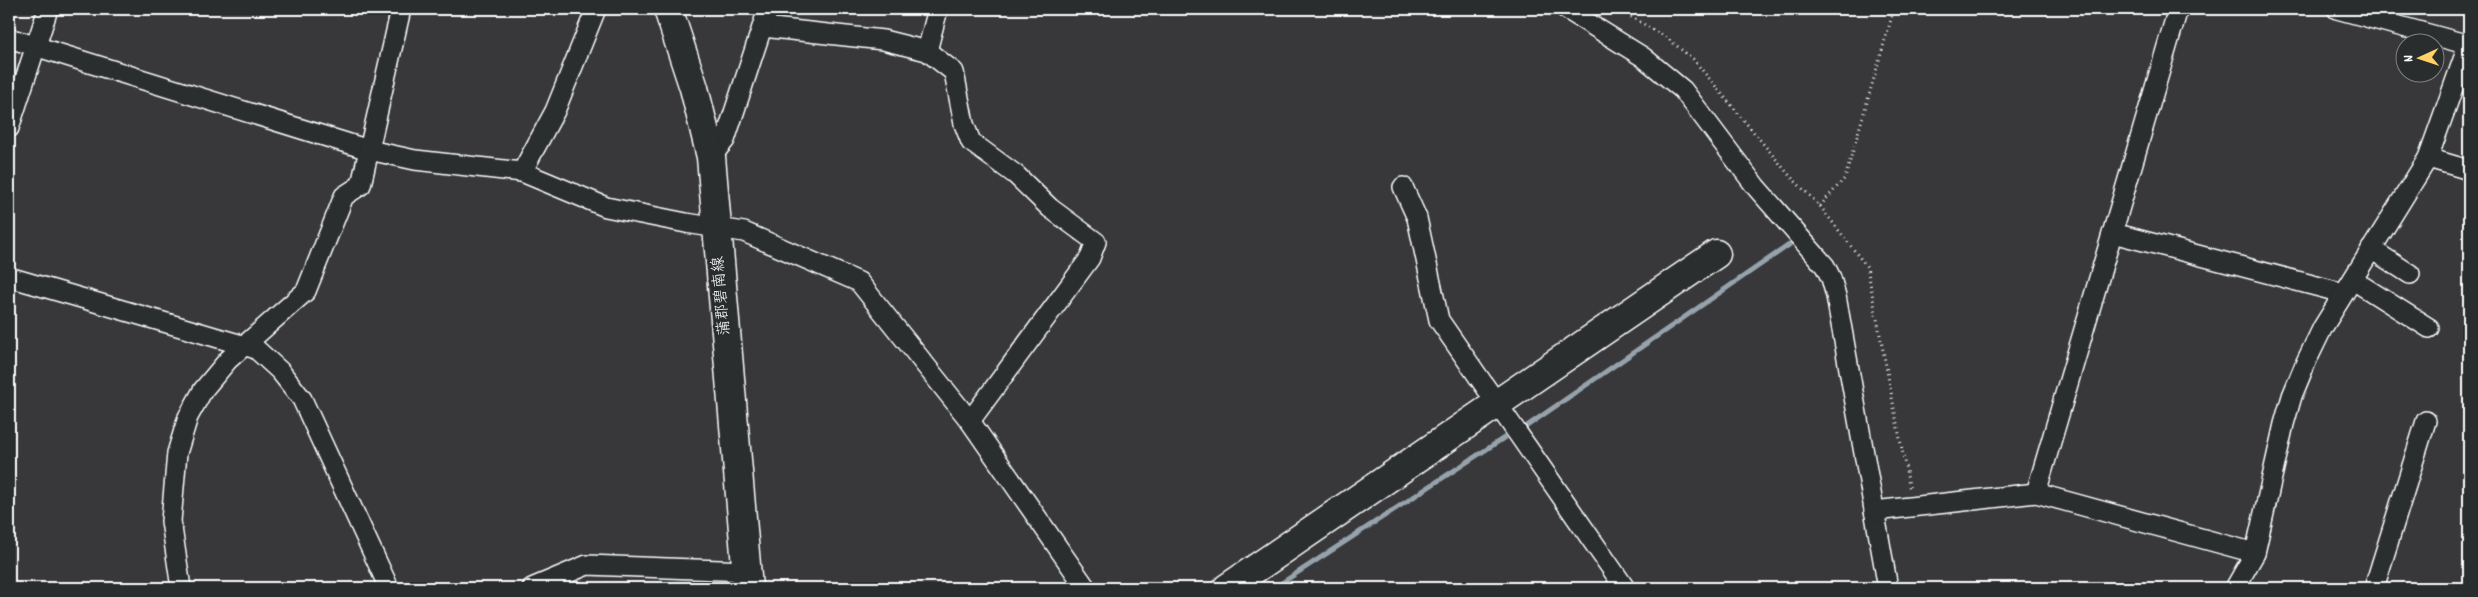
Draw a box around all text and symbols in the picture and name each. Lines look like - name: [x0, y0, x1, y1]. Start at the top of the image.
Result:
- north arrow: [2396, 32, 2446, 82]
- text: N: [2399, 55, 2419, 63]
- street label: 蒲郡碧南線: [707, 255, 737, 337]

